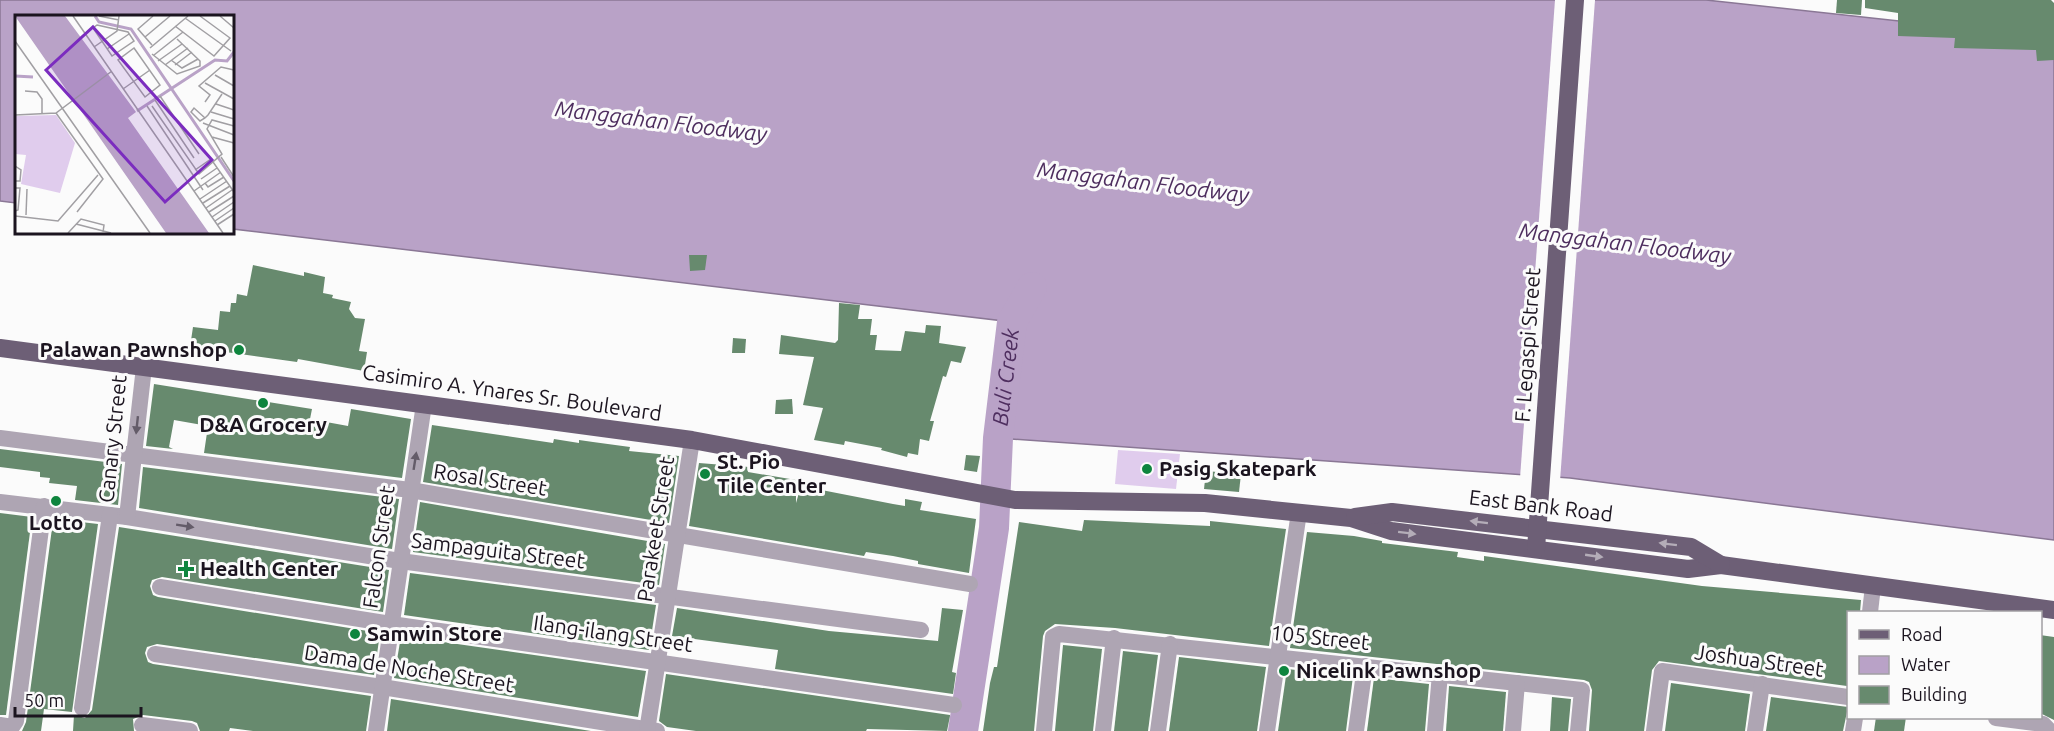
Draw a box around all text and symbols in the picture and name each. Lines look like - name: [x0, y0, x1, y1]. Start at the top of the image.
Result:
- inset map: [15, 15, 234, 234]
- water label: Manggahan Floodway: [554, 95, 769, 146]
- water label: Manggahan Floodway: [1036, 156, 1251, 207]
- water label: Manggahan Floodway: [1518, 217, 1733, 268]
- street label: F. Legaspi Street: [1510, 267, 1544, 423]
- water label: Buli Creek: [987, 326, 1023, 427]
- place label: Palawan Pawnshop: [40, 337, 227, 361]
- marker: Palawan Pawnshop: [232, 343, 246, 357]
- street label: Casimiro A. Ynares Sr. Boulevard: [361, 359, 663, 425]
- street label: Canary Street: [93, 374, 131, 504]
- marker: D&A Grocery: [256, 396, 270, 410]
- place label: D&A Grocery: [199, 412, 327, 436]
- one-way arrow: [132, 416, 142, 435]
- place label: St. Pio Tile Center: [717, 449, 827, 497]
- one-way arrow: [410, 452, 419, 471]
- street label: Parakeet Street: [632, 454, 678, 603]
- place label: Pasig Skatepark: [1159, 456, 1317, 480]
- street label: Rosal Street: [432, 458, 548, 500]
- marker: Pasig Skatepark: [1140, 462, 1154, 476]
- marker: St. Pio Tile Center: [698, 467, 712, 481]
- street label: Falcon Street: [357, 484, 399, 610]
- street label: East Bank Road: [1468, 484, 1614, 526]
- marker: Lotto: [49, 494, 63, 508]
- place label: Lotto: [29, 510, 83, 534]
- one-way arrow: [1470, 517, 1489, 526]
- one-way arrow: [176, 522, 195, 531]
- street label: Sampaguita Street: [410, 527, 586, 573]
- one-way arrow: [1398, 528, 1417, 538]
- one-way arrow: [1658, 540, 1677, 549]
- one-way arrow: [1585, 552, 1604, 561]
- place label: Health Center: [200, 556, 339, 580]
- marker: Health Center: [177, 560, 195, 578]
- street label: Ilang-ilang Street: [532, 610, 694, 656]
- legend: [1847, 611, 2042, 719]
- street label: 105 Street: [1270, 620, 1371, 654]
- place label: Samwin Store: [367, 621, 502, 645]
- text: Road: [1901, 624, 1943, 644]
- marker: Samwin Store: [348, 627, 362, 641]
- street label: Joshua Street: [1693, 639, 1825, 681]
- street label: Dama de Noche Street: [303, 640, 516, 696]
- text: Water: [1901, 654, 1951, 674]
- place label: Nicelink Pawnshop: [1296, 658, 1481, 682]
- marker: Nicelink Pawnshop: [1277, 664, 1291, 678]
- scale bar: [15, 680, 141, 718]
- text: Building: [1901, 684, 1967, 704]
- text: 50 m: [24, 690, 64, 710]

